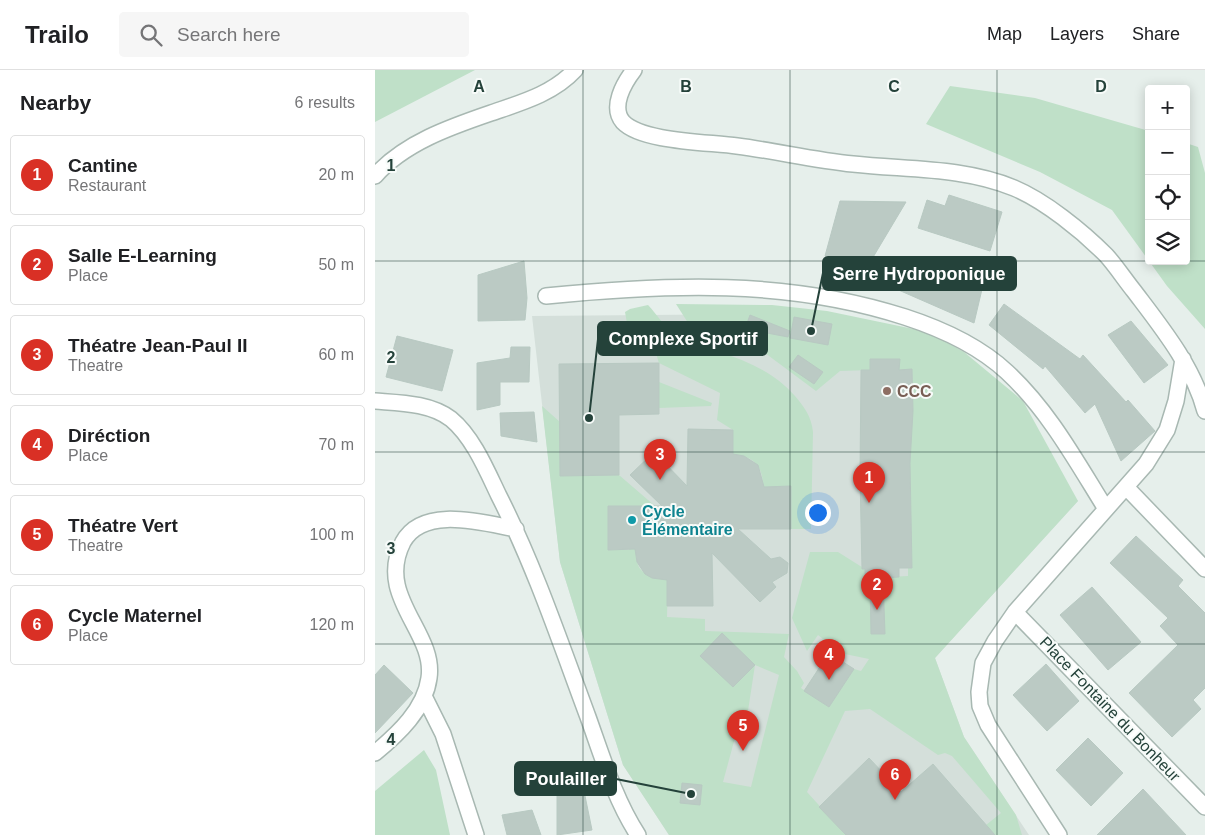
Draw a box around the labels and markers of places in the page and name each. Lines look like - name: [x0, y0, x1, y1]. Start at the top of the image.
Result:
- callout: Serre Hydroponique: [823, 257, 1016, 290]
- callout: Complexe Sportif: [598, 322, 767, 355]
- place label: CCC: [897, 383, 932, 400]
- marker: CCC: [881, 385, 893, 397]
- pin: 3: [644, 439, 676, 480]
- pin: 1: [853, 462, 885, 503]
- place label: Cycle Élémentaire: [642, 503, 733, 538]
- marker: Cycle Élémentaire: [626, 514, 638, 526]
- pin: 2: [861, 569, 893, 610]
- pin: 4: [813, 639, 845, 680]
- pin: 5: [727, 710, 759, 751]
- pin: 6: [879, 759, 911, 800]
- callout: Poulailler: [515, 762, 616, 795]

